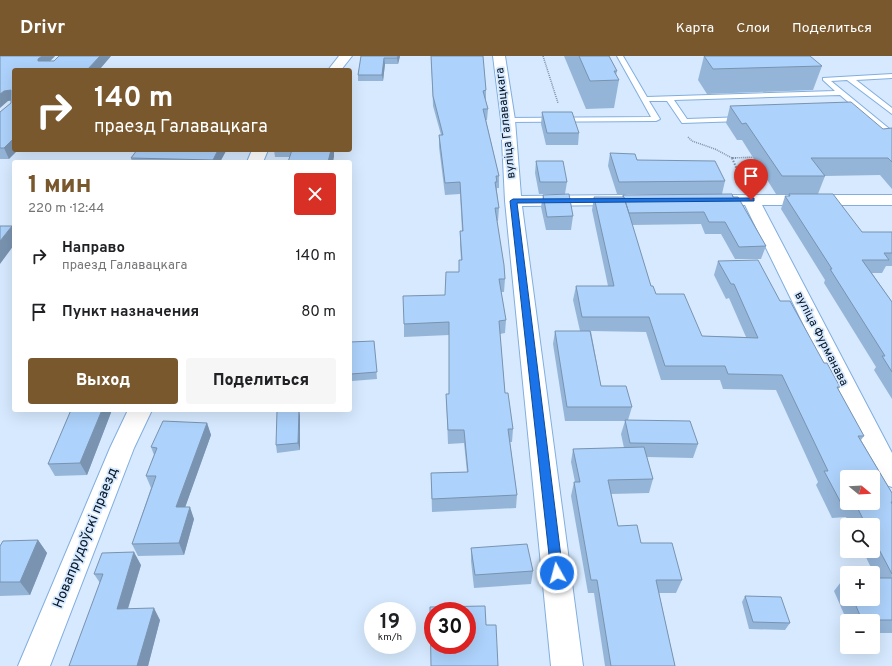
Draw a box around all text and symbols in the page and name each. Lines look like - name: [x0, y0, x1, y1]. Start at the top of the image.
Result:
- text: Drivr: [20, 16, 65, 40]
- text: Карта: [676, 20, 714, 37]
- text: Слои: [736, 20, 770, 37]
- text: Поделиться: [792, 20, 872, 37]
- street label: вуліца Галавацкага: [492, 67, 520, 179]
- text: 140 m: [94, 81, 173, 117]
- icon: right: [28, 84, 80, 136]
- text: праезд Галавацкага: [94, 116, 268, 139]
- pin: [734, 159, 768, 200]
- icon: arrive: [740, 165, 762, 187]
- text: 1 мин: [28, 171, 91, 201]
- button: close: [294, 173, 336, 215]
- text: 220 m · 12:44: [28, 201, 104, 217]
- text: Направо: [62, 239, 125, 258]
- icon: right: [28, 245, 50, 267]
- text: 140 m: [296, 247, 336, 266]
- text: праезд Галавацкага: [62, 258, 187, 274]
- street label: вуліца Фурманава: [790, 289, 852, 389]
- icon: arrive: [28, 301, 50, 323]
- text: Пункт назначения: [62, 303, 199, 322]
- text: 80 m: [301, 303, 336, 322]
- button: Выход: [28, 358, 178, 404]
- button: Поделиться: [186, 358, 336, 404]
- street label: Новапрудоўскі праезд: [50, 465, 122, 611]
- north arrow: [840, 470, 880, 510]
- map controls: [840, 470, 880, 654]
- button: search: [840, 518, 880, 558]
- position arrow: [536, 552, 578, 594]
- button: +: [840, 566, 880, 606]
- speed limit sign: 30: [424, 602, 476, 654]
- text: 19: [380, 610, 400, 636]
- button: −: [840, 614, 880, 654]
- text: km/h: [378, 631, 402, 644]

